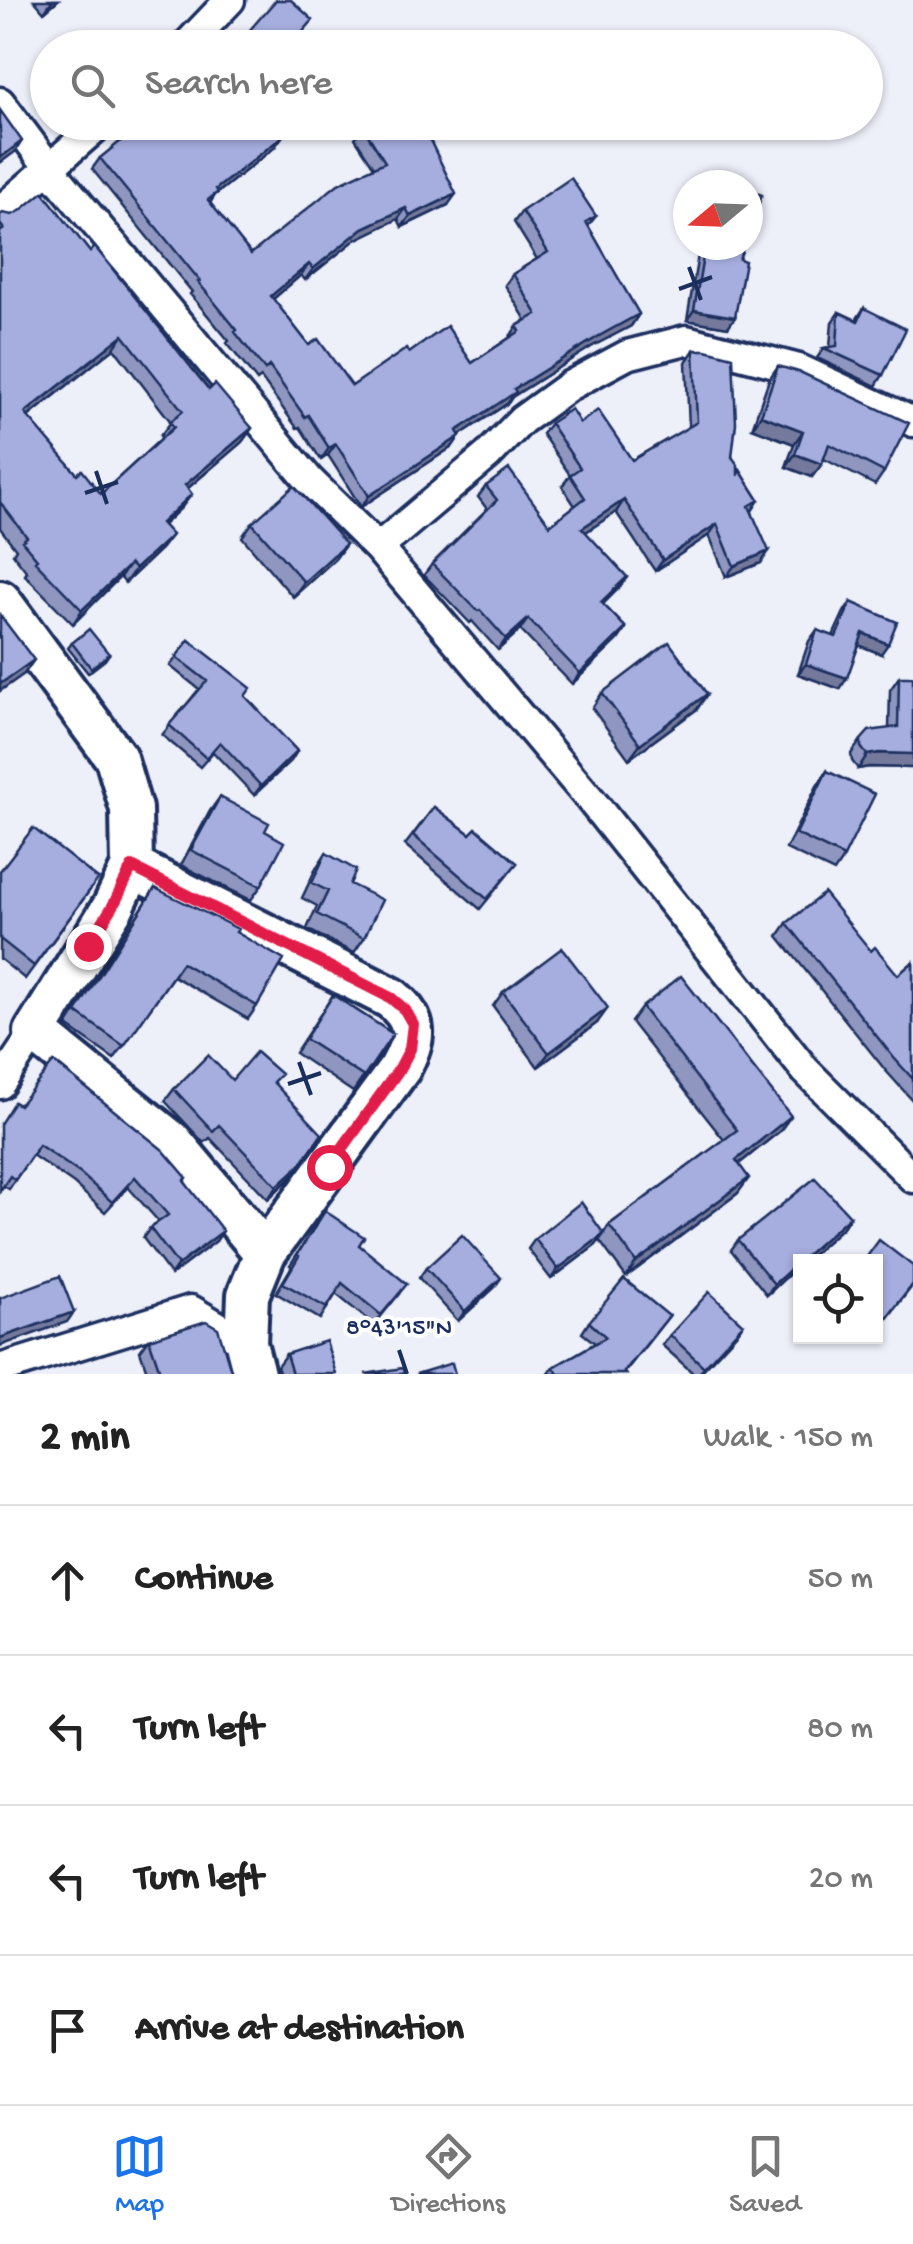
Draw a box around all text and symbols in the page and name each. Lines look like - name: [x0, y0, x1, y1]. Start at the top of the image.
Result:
- search box: [30, 30, 883, 140]
- icon: search: [65, 58, 120, 113]
- text: Search here: [145, 63, 332, 107]
- north arrow: [673, 170, 763, 260]
- route end: [66, 924, 112, 970]
- route start: [307, 1145, 353, 1191]
- map controls: [793, 1254, 883, 1344]
- button: locate: [793, 1254, 883, 1344]
- text: 8°43'15"N: [346, 1315, 452, 1344]
- text: 2 min: [40, 1415, 129, 1464]
- text: Walk · 150 m: [703, 1420, 873, 1458]
- icon: ahead: [40, 1553, 95, 1608]
- text: Continue: [135, 1558, 273, 1602]
- text: 50 m: [808, 1561, 873, 1599]
- icon: left: [40, 1703, 95, 1758]
- text: Turn left: [135, 1708, 263, 1752]
- text: 80 m: [807, 1711, 873, 1749]
- icon: left: [40, 1853, 95, 1908]
- text: Turn left: [135, 1858, 263, 1902]
- text: 20 m: [809, 1861, 873, 1899]
- icon: arrive: [40, 2003, 95, 2058]
- text: Arrive at destination: [135, 2008, 464, 2052]
- tab: Map: [112, 2129, 167, 2222]
- tab: Directions: [391, 2129, 505, 2222]
- tab: Saved: [729, 2129, 801, 2222]

